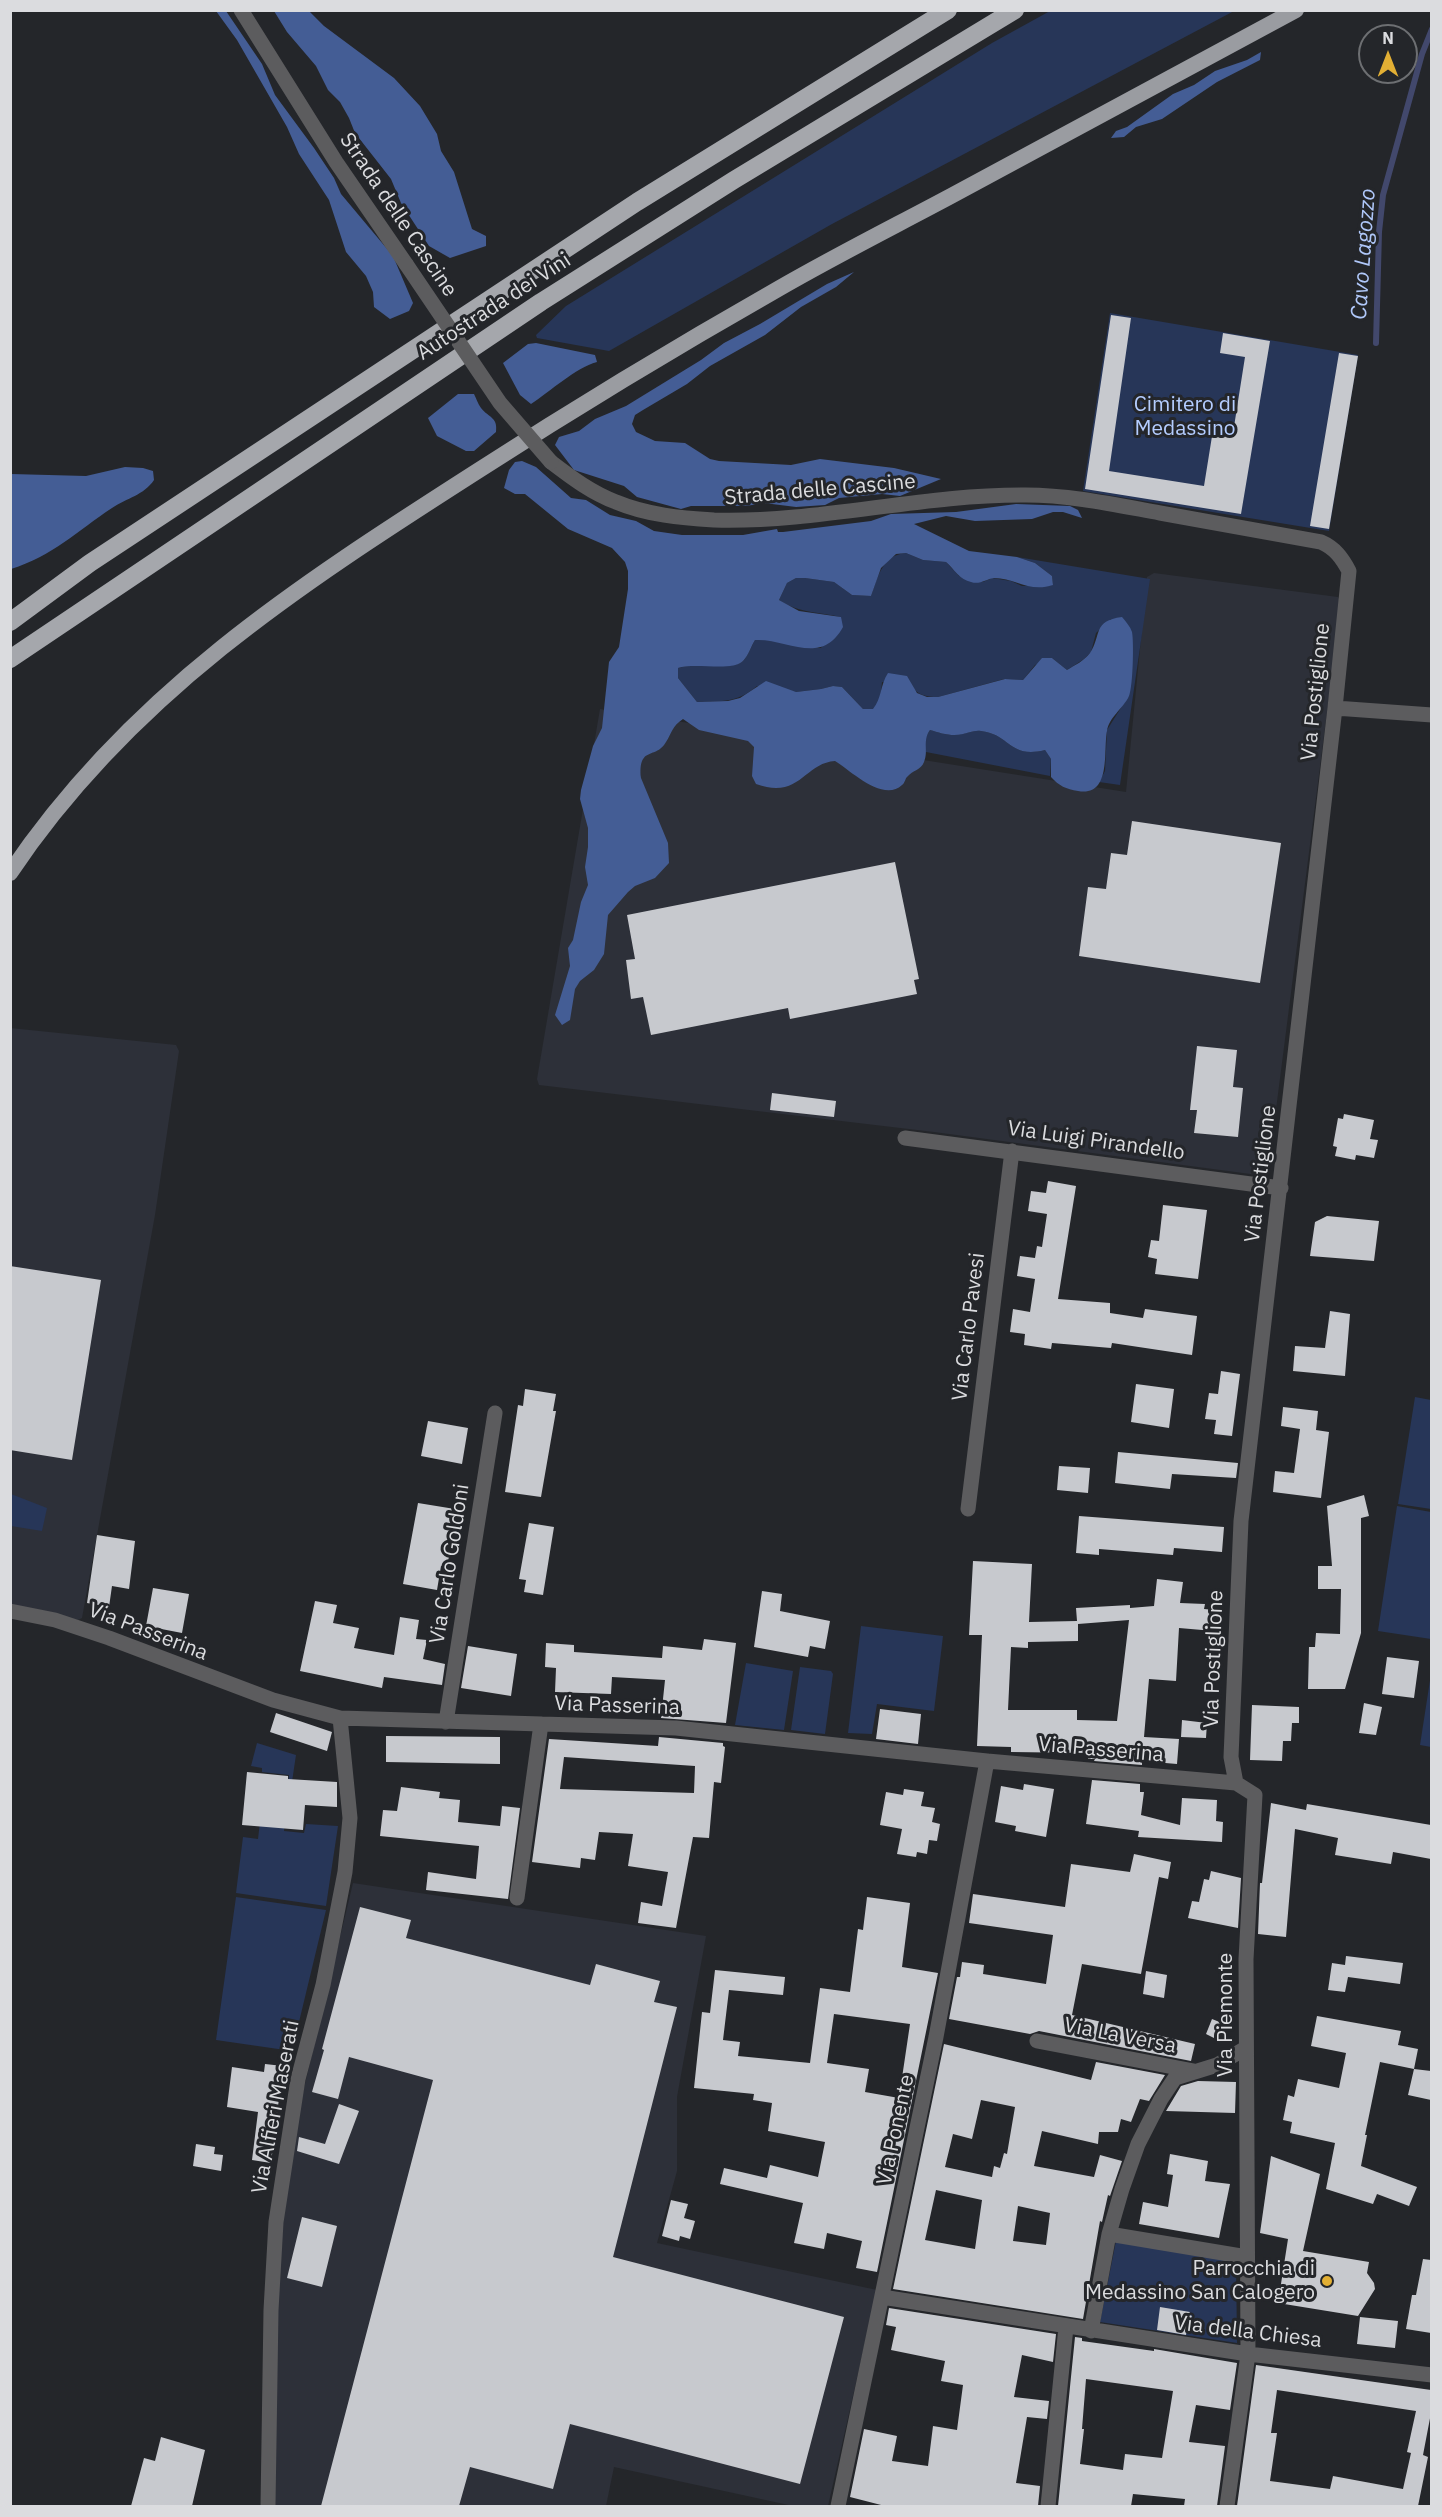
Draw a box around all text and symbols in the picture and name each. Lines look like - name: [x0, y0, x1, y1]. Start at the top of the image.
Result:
- north arrow: [1358, 24, 1418, 84]
- text: N: [1382, 28, 1394, 48]
- street label: Strada delle Cascine: [334, 128, 462, 302]
- water label: Cavo Lagozzo: [1346, 188, 1382, 320]
- street label: Autostrada dei Vini: [412, 248, 576, 366]
- park label: Cimitero di Medassino: [1134, 392, 1236, 442]
- street label: Strada delle Cascine: [723, 469, 917, 511]
- street label: Via Postiglione: [1296, 622, 1336, 762]
- street label: Via Postiglione: [1240, 1104, 1282, 1244]
- street label: Via Luigi Pirandello: [1006, 1116, 1186, 1166]
- street label: Via Carlo Pavesi: [947, 1251, 991, 1403]
- street label: Via Carlo Goldoni: [425, 1482, 475, 1646]
- street label: Via Postiglione: [1199, 1589, 1229, 1729]
- street label: Via Passerina: [85, 1598, 211, 1666]
- street label: Via Passerina: [554, 1691, 680, 1721]
- street label: Via Passerina: [1037, 1732, 1165, 1768]
- street label: Via Piemonte: [1213, 1953, 1239, 2077]
- street label: Via La Versa: [1062, 2013, 1178, 2059]
- street label: Via Alfieri Maserati: [247, 2018, 305, 2196]
- street label: Via Ponente: [872, 2072, 920, 2188]
- place label: Parrocchia di Medassino San Calogero: [1085, 2256, 1315, 2306]
- marker: Parrocchia di Medassino San Calogero: [1320, 2274, 1334, 2288]
- street label: Via della Chiesa: [1173, 2310, 1323, 2354]

